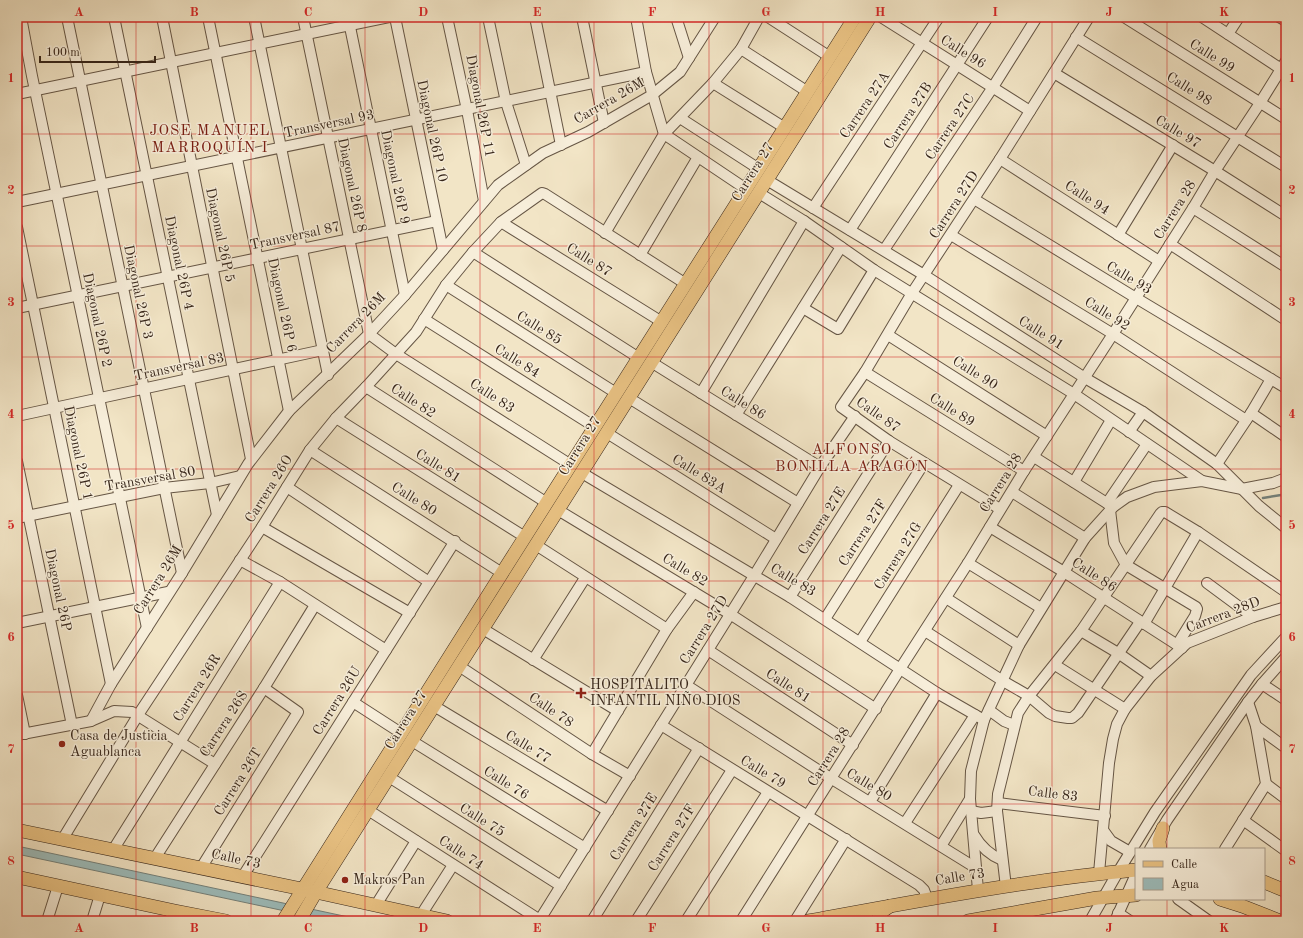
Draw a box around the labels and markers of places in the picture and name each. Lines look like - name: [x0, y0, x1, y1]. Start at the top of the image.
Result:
- place label: HOSPITALITO INFANTIL NIÑO DIOS: [590, 678, 741, 708]
- marker: HOSPITALITO INFANTIL NIÑO DIOS: [575, 687, 587, 699]
- place label: Casa de Justicia Aguablanca: [70, 729, 168, 759]
- marker: Casa de Justicia Aguablanca: [57, 739, 67, 749]
- place label: Makros Pan: [353, 873, 425, 887]
- marker: Makros Pan: [340, 875, 350, 885]

